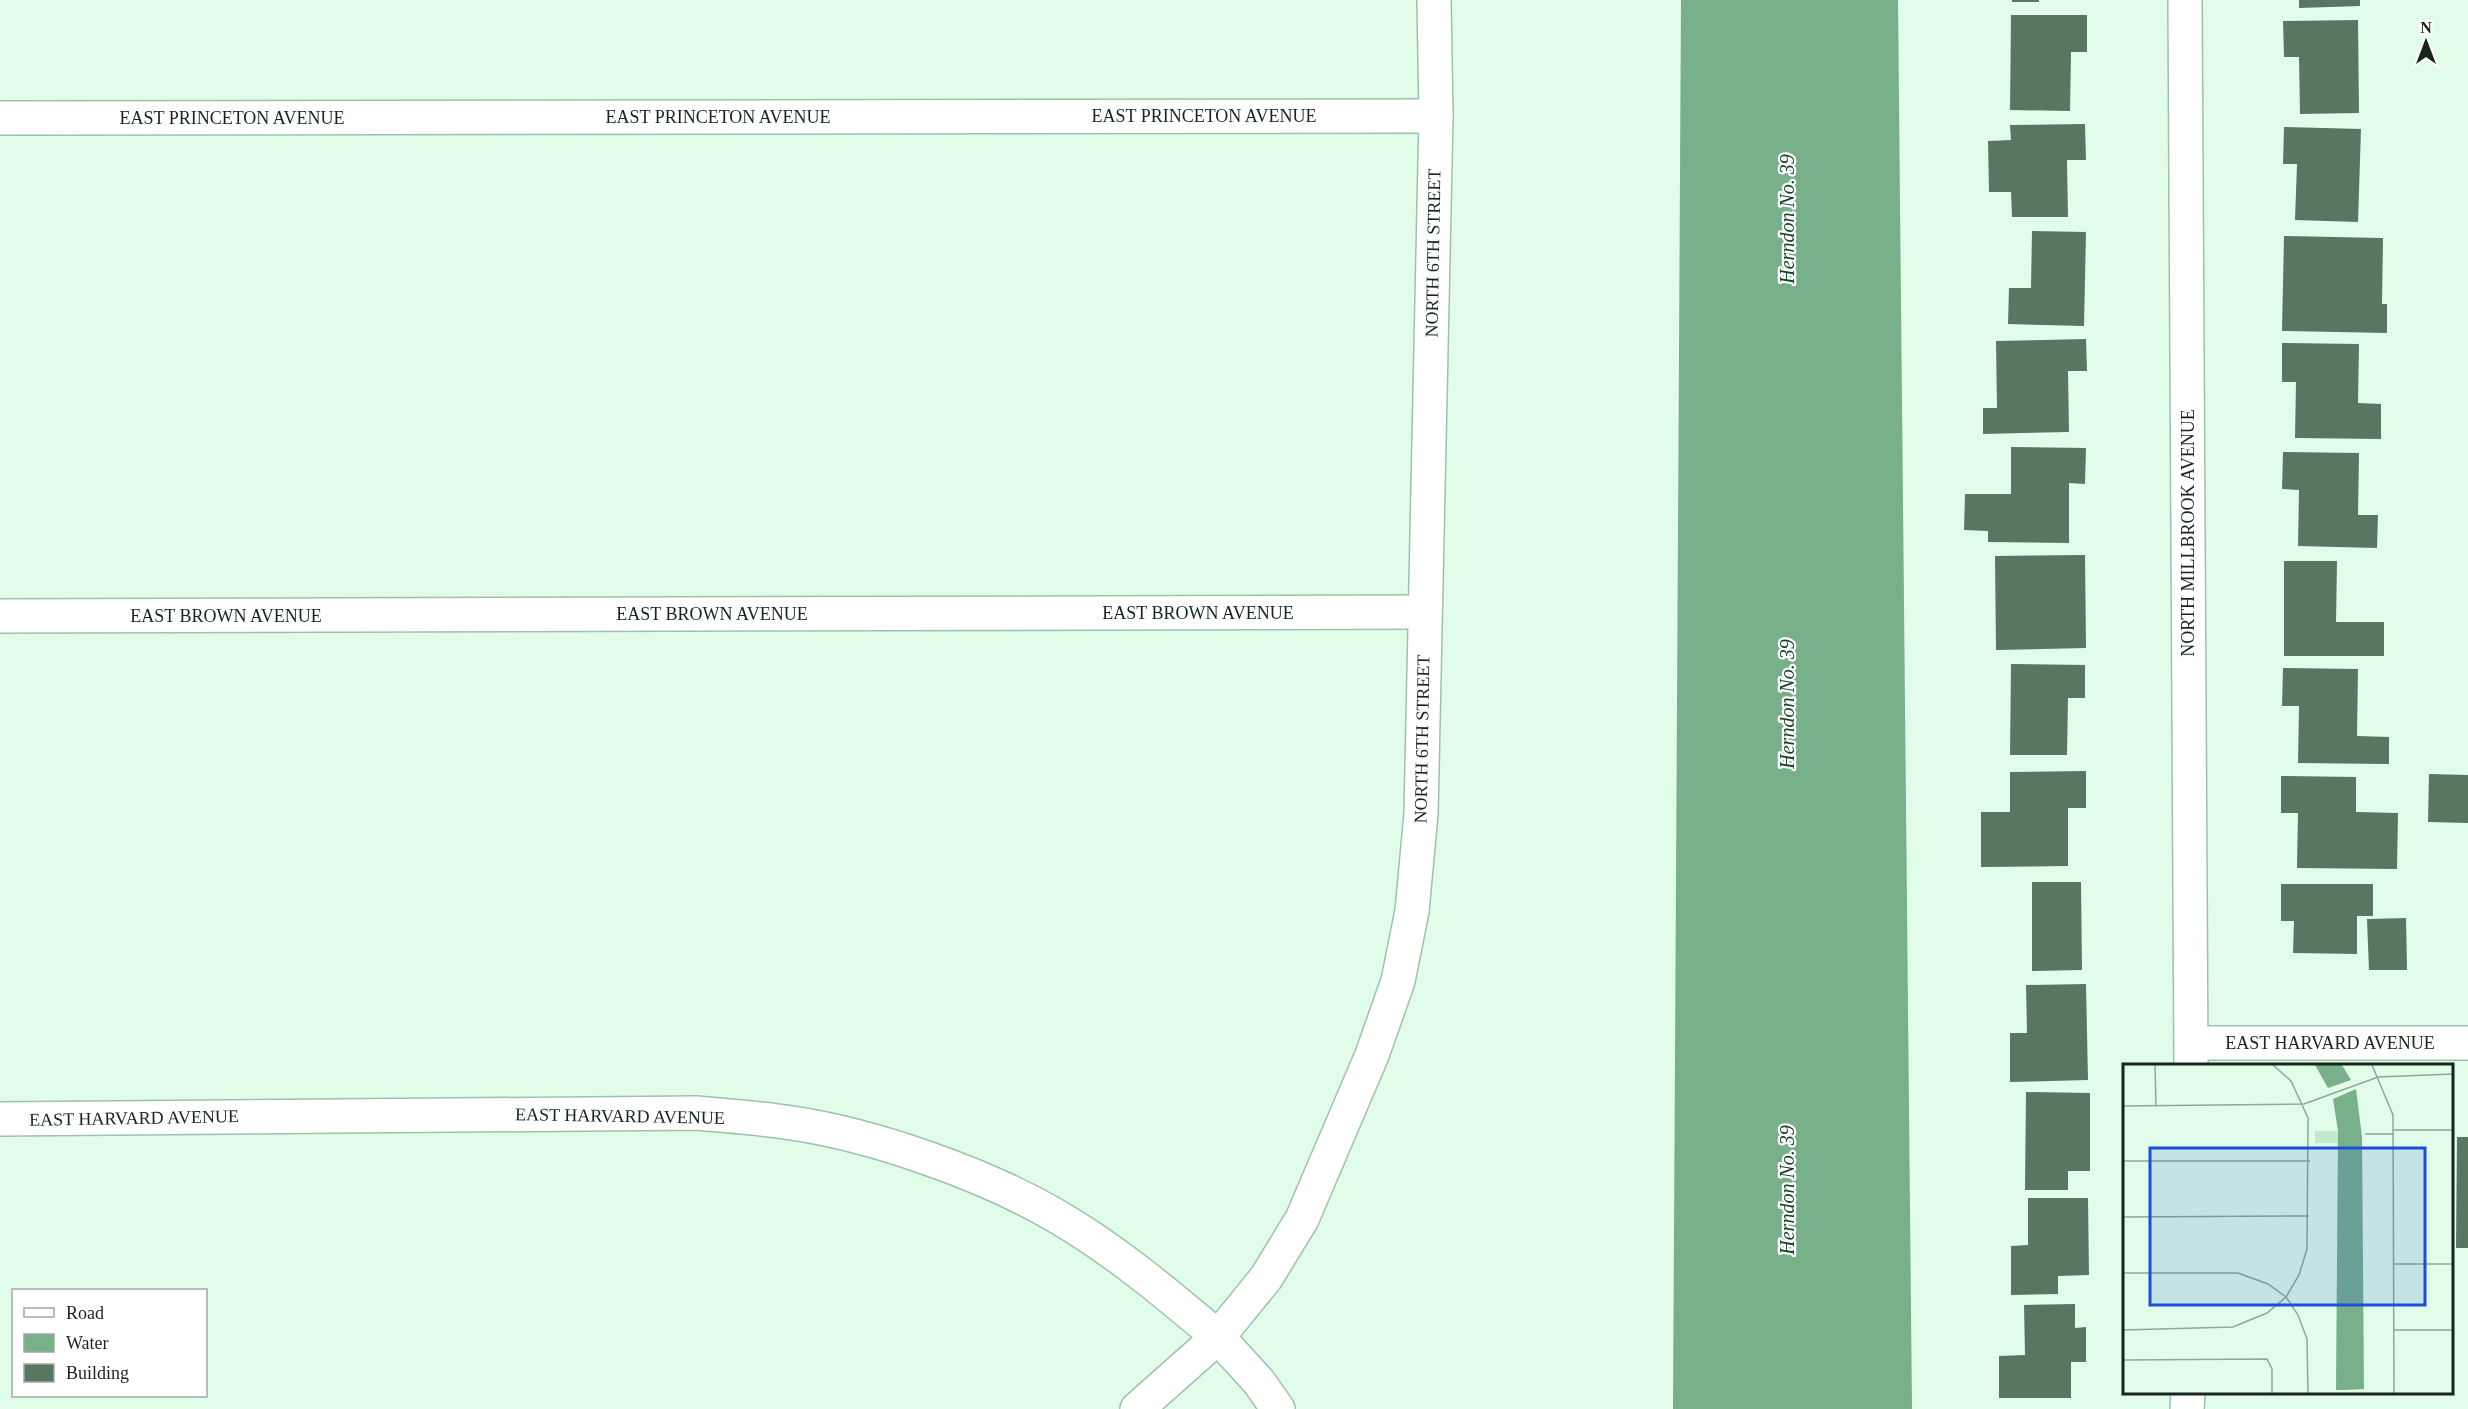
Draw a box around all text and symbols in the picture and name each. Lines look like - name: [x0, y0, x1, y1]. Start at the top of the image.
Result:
- north arrow: [2396, 12, 2456, 72]
- text: N: [2420, 19, 2432, 36]
- street label: EAST PRINCETON AVENUE: [1091, 106, 1317, 126]
- street label: EAST PRINCETON AVENUE: [605, 107, 831, 127]
- street label: EAST PRINCETON AVENUE: [119, 108, 345, 128]
- water label: Herndon No. 39: [1776, 154, 1798, 285]
- street label: NORTH 6TH STREET: [1422, 168, 1444, 338]
- street label: NORTH MILLBROOK AVENUE: [2178, 409, 2198, 657]
- street label: EAST BROWN AVENUE: [1102, 603, 1294, 623]
- street label: EAST BROWN AVENUE: [616, 604, 808, 624]
- street label: EAST BROWN AVENUE: [130, 606, 322, 626]
- water label: Herndon No. 39: [1776, 639, 1798, 770]
- street label: NORTH 6TH STREET: [1411, 654, 1433, 824]
- street label: EAST HARVARD AVENUE: [2225, 1033, 2435, 1053]
- inset map: [2123, 1064, 2453, 1394]
- street label: EAST HARVARD AVENUE: [515, 1104, 725, 1128]
- street label: EAST HARVARD AVENUE: [29, 1106, 239, 1130]
- water label: Herndon No. 39: [1776, 1125, 1798, 1256]
- legend: [12, 1289, 207, 1397]
- text: Road: [66, 1303, 104, 1323]
- text: Water: [66, 1333, 109, 1353]
- text: Building: [66, 1363, 129, 1383]

